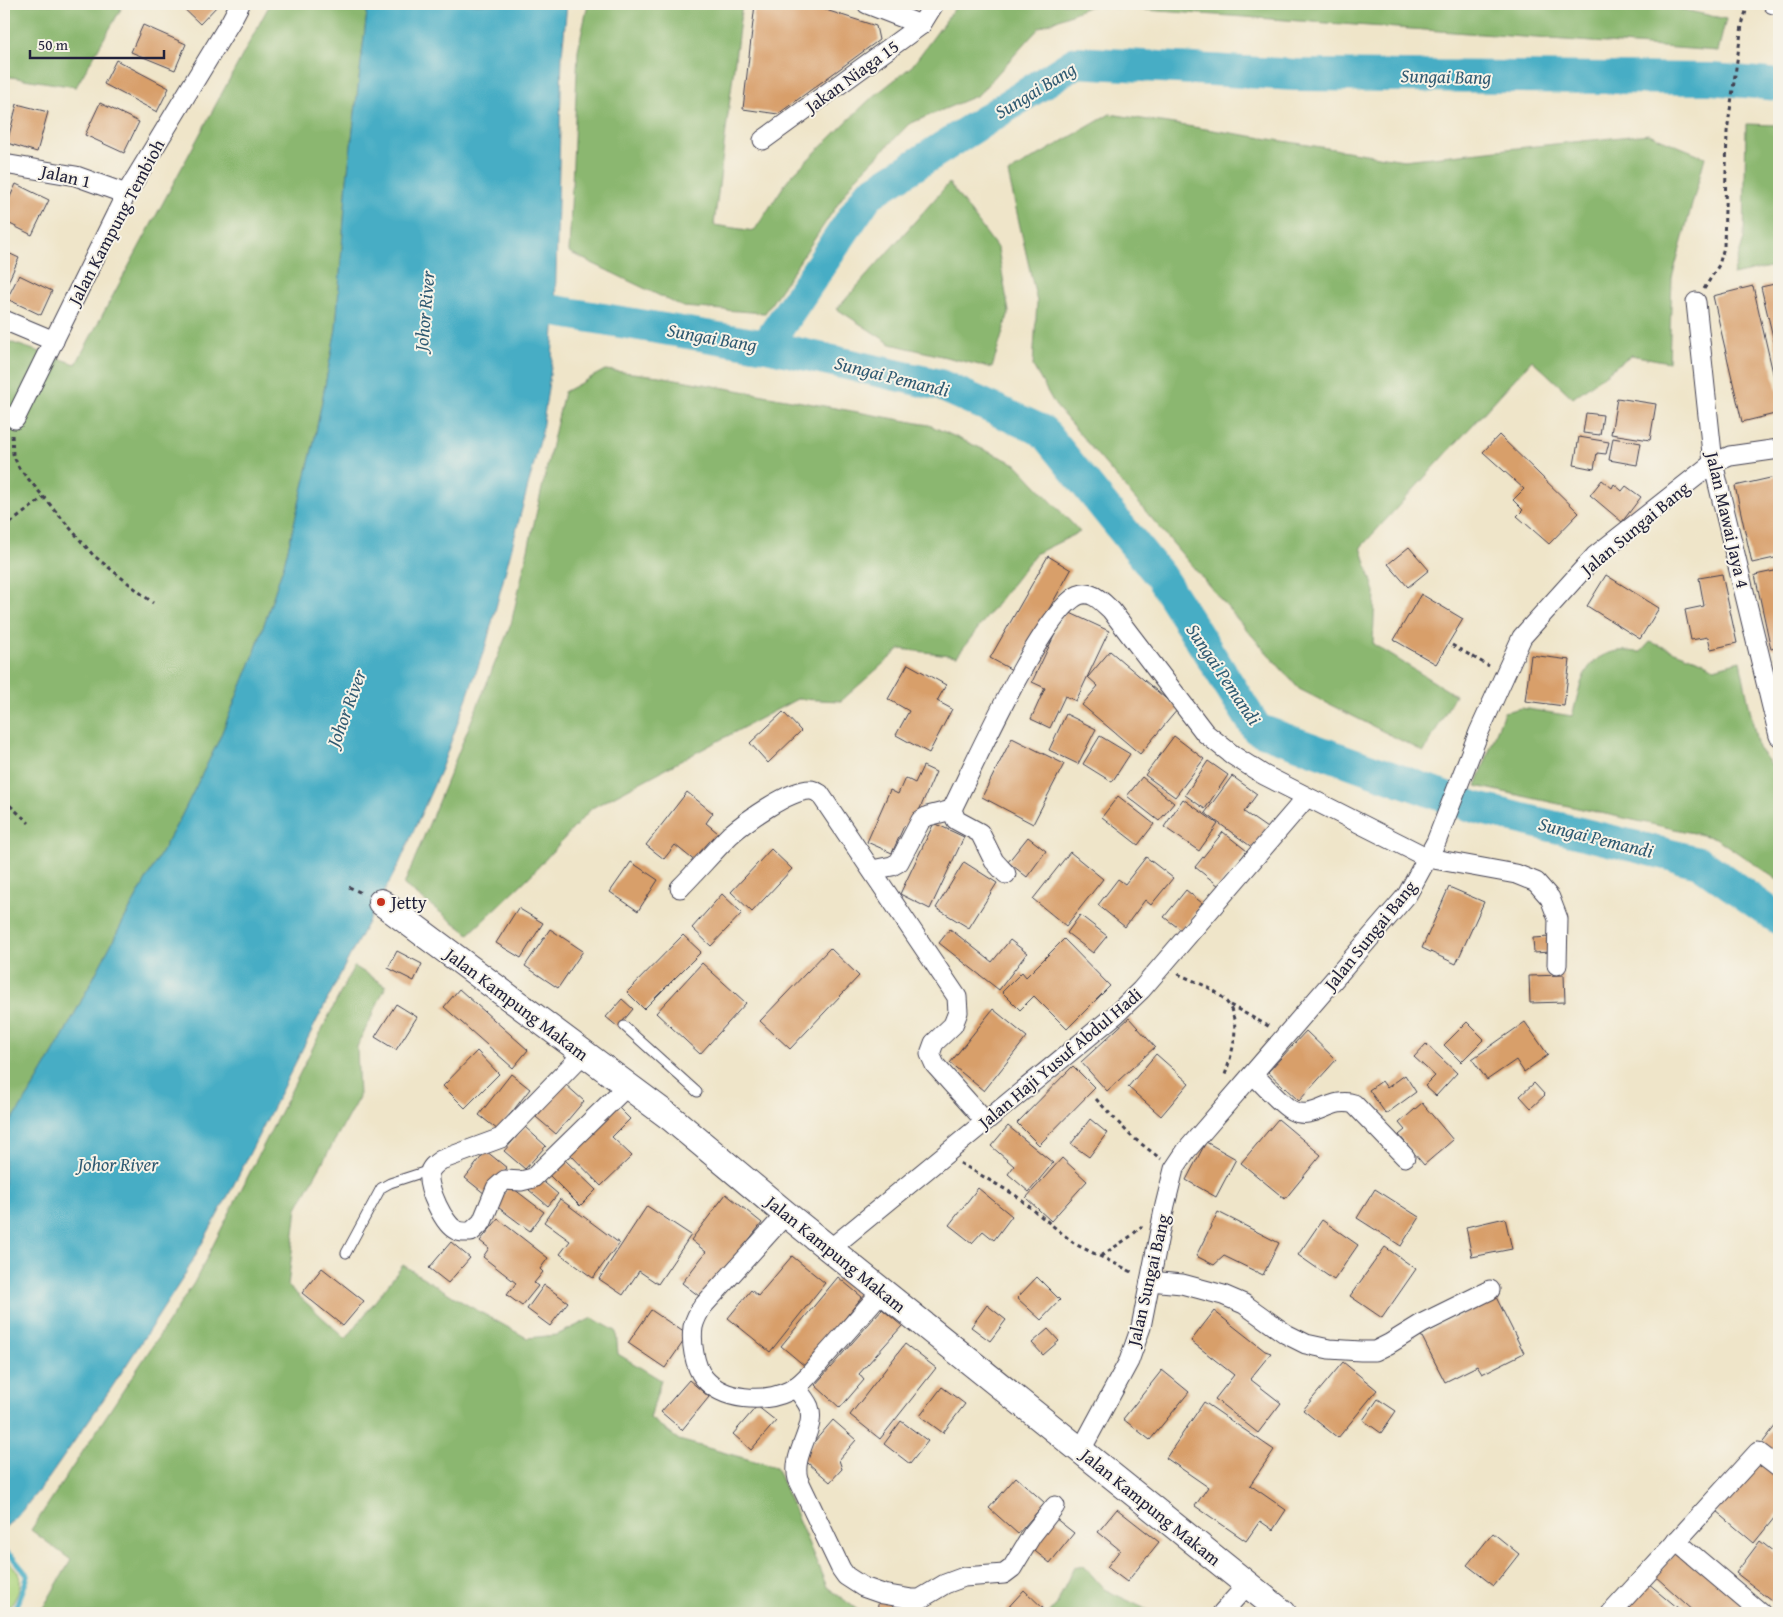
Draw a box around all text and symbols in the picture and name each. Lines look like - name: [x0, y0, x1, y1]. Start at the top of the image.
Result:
- scale bar: [30, 28, 164, 60]
- street label: Jakan Niaga 15: [798, 33, 904, 120]
- text: 50 m: [38, 34, 69, 55]
- water label: Sungai Bang: [989, 54, 1081, 125]
- water label: Sungai Bang: [1400, 61, 1492, 91]
- street label: Jalan Kampung Tembioh: [60, 134, 171, 311]
- street label: Jalan 1: [36, 157, 94, 195]
- water label: Johor River: [406, 269, 442, 355]
- water label: Sungai Bang: [665, 315, 759, 359]
- water label: Sungai Pemandi: [832, 348, 952, 404]
- street label: Jalan Mawai Jaya 4: [1699, 447, 1757, 591]
- street label: Jalan Sungai Bang: [1573, 474, 1695, 583]
- water label: Sungai Pemandi: [1180, 618, 1268, 731]
- water label: Johor River: [318, 664, 373, 753]
- water label: Sungai Pemandi: [1536, 809, 1656, 865]
- street label: Jalan Sungai Bang: [1316, 874, 1423, 997]
- place label: Jetty: [389, 889, 427, 916]
- marker: Jetty: [375, 896, 387, 908]
- street label: Jalan Kampung Makam: [438, 940, 595, 1067]
- street label: Jalan Haji Yusuf Abdul Hadi: [971, 981, 1148, 1136]
- water label: Johor River: [75, 1150, 159, 1178]
- street label: Jalan Kampung Makam: [758, 1188, 912, 1319]
- street label: Jalan Sungai Bang: [1119, 1211, 1176, 1351]
- street label: Jalan Kampung Makam: [1073, 1441, 1227, 1572]

